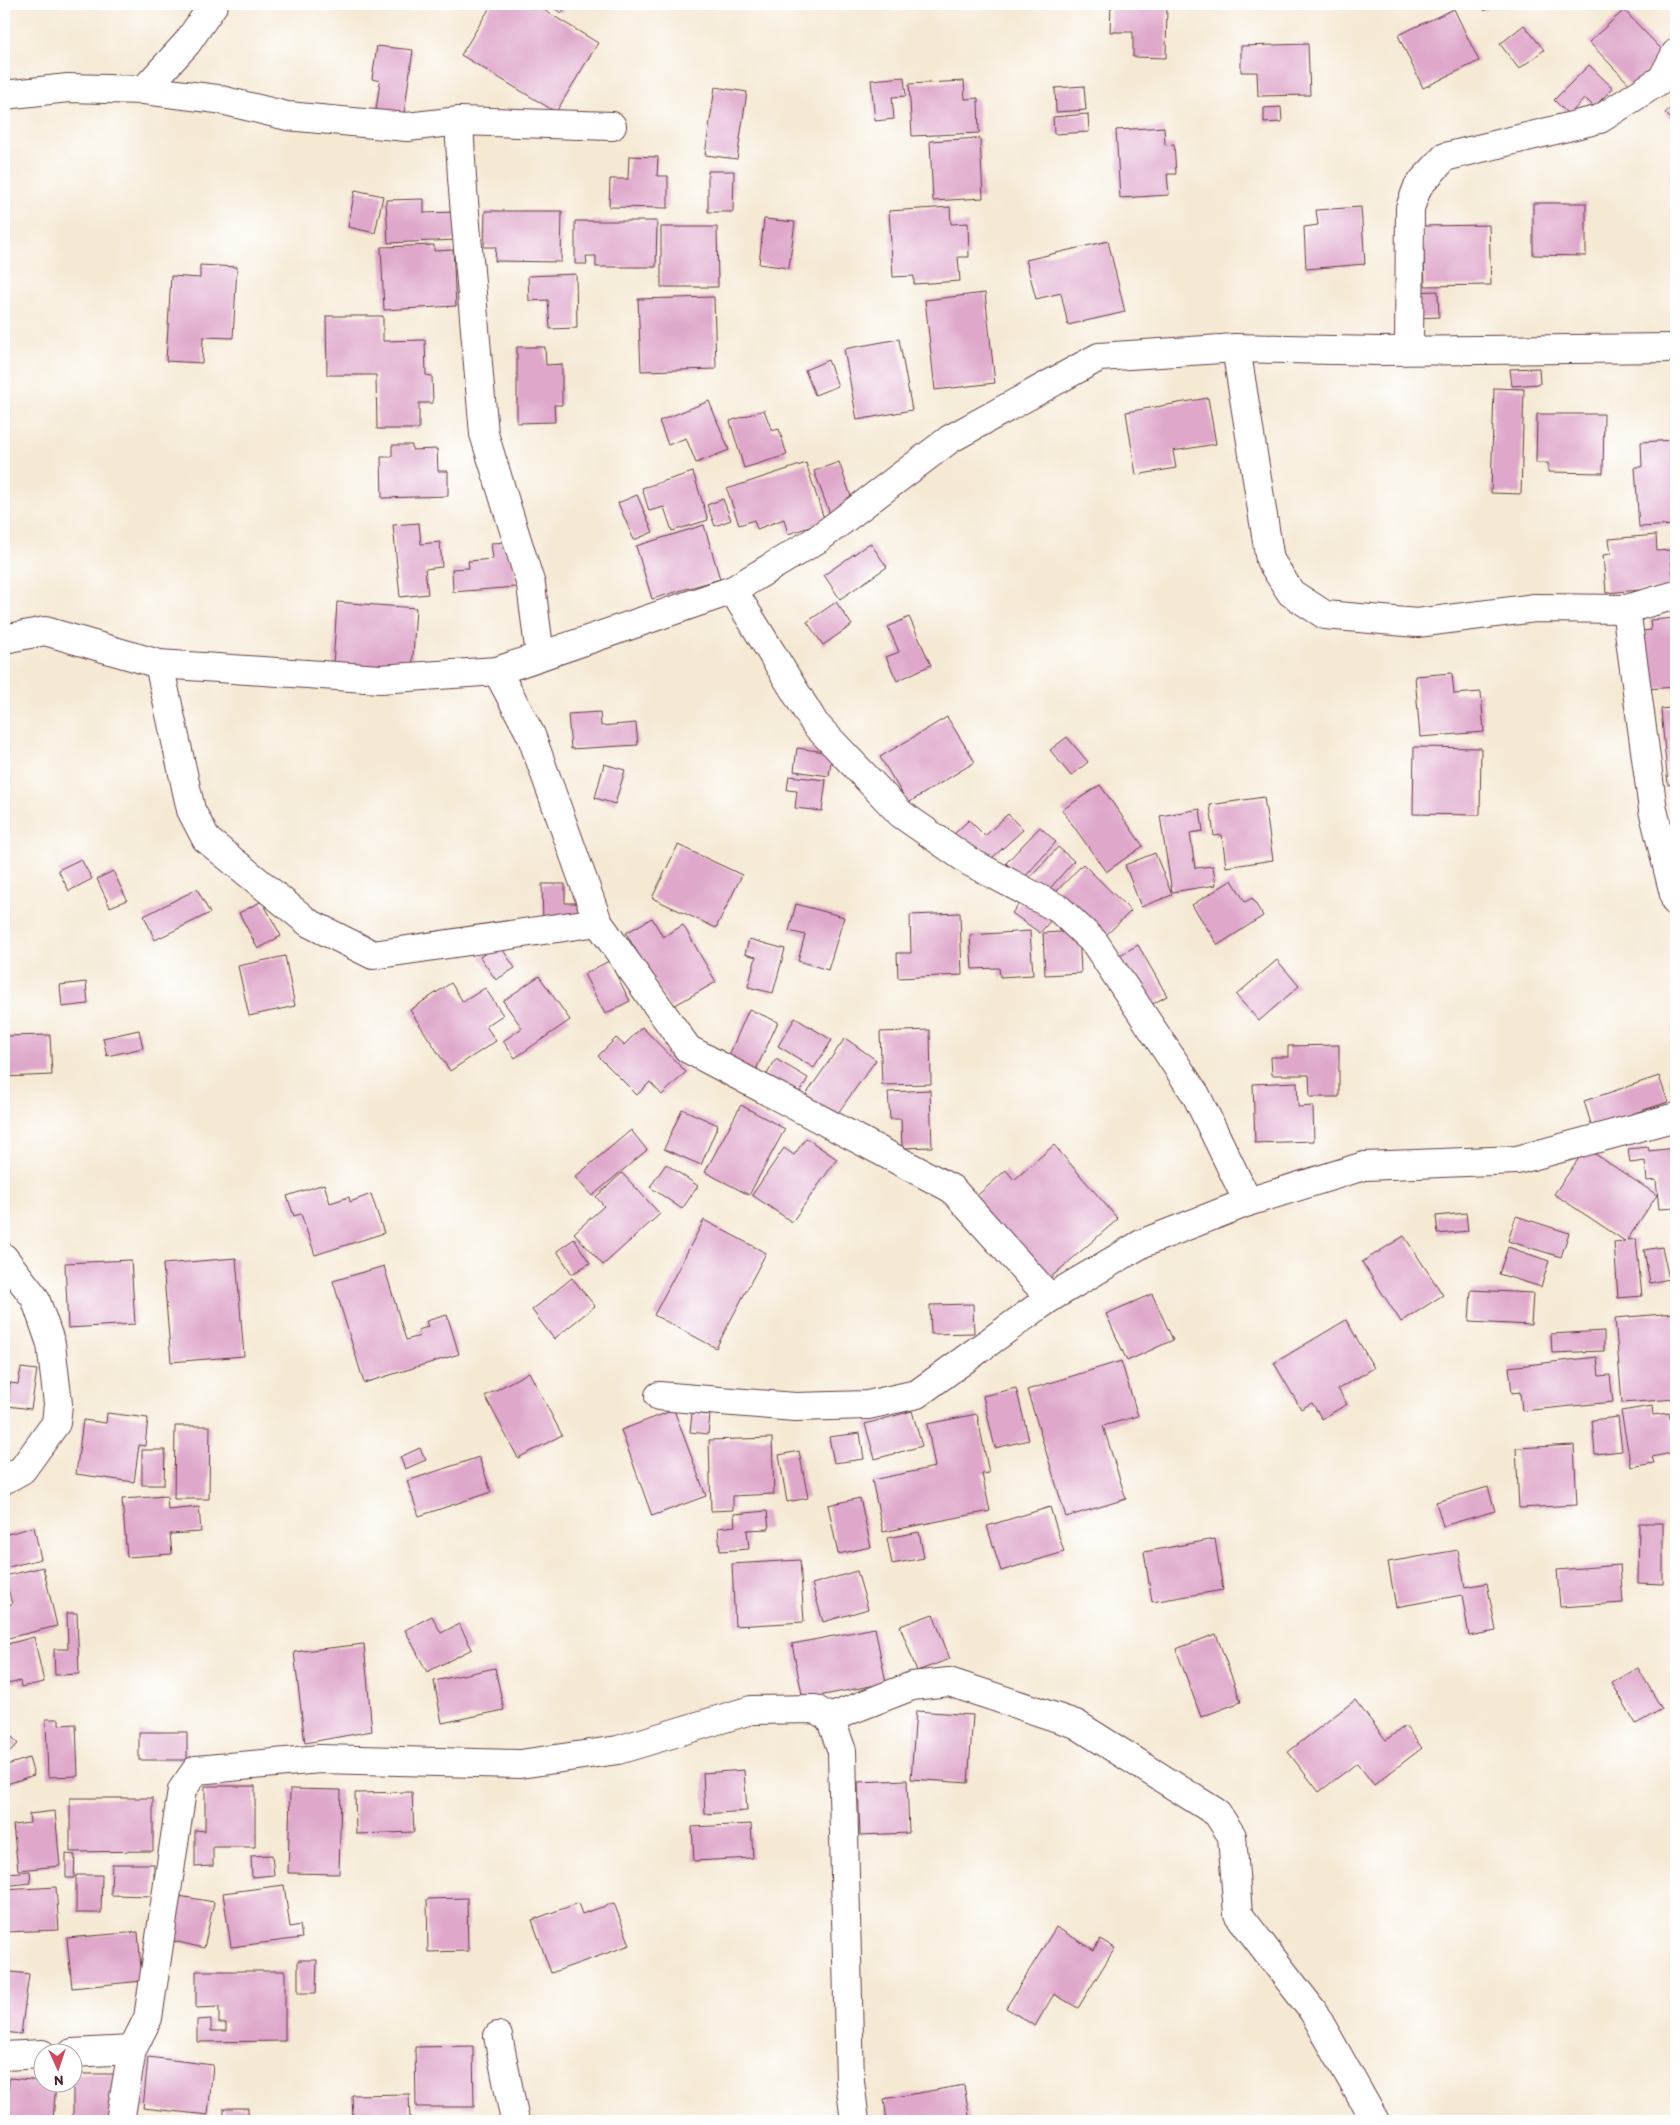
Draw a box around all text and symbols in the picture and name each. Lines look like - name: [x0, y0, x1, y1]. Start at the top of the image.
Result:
- north arrow: [32, 2042, 82, 2092]
- text: N: [53, 2072, 64, 2089]

